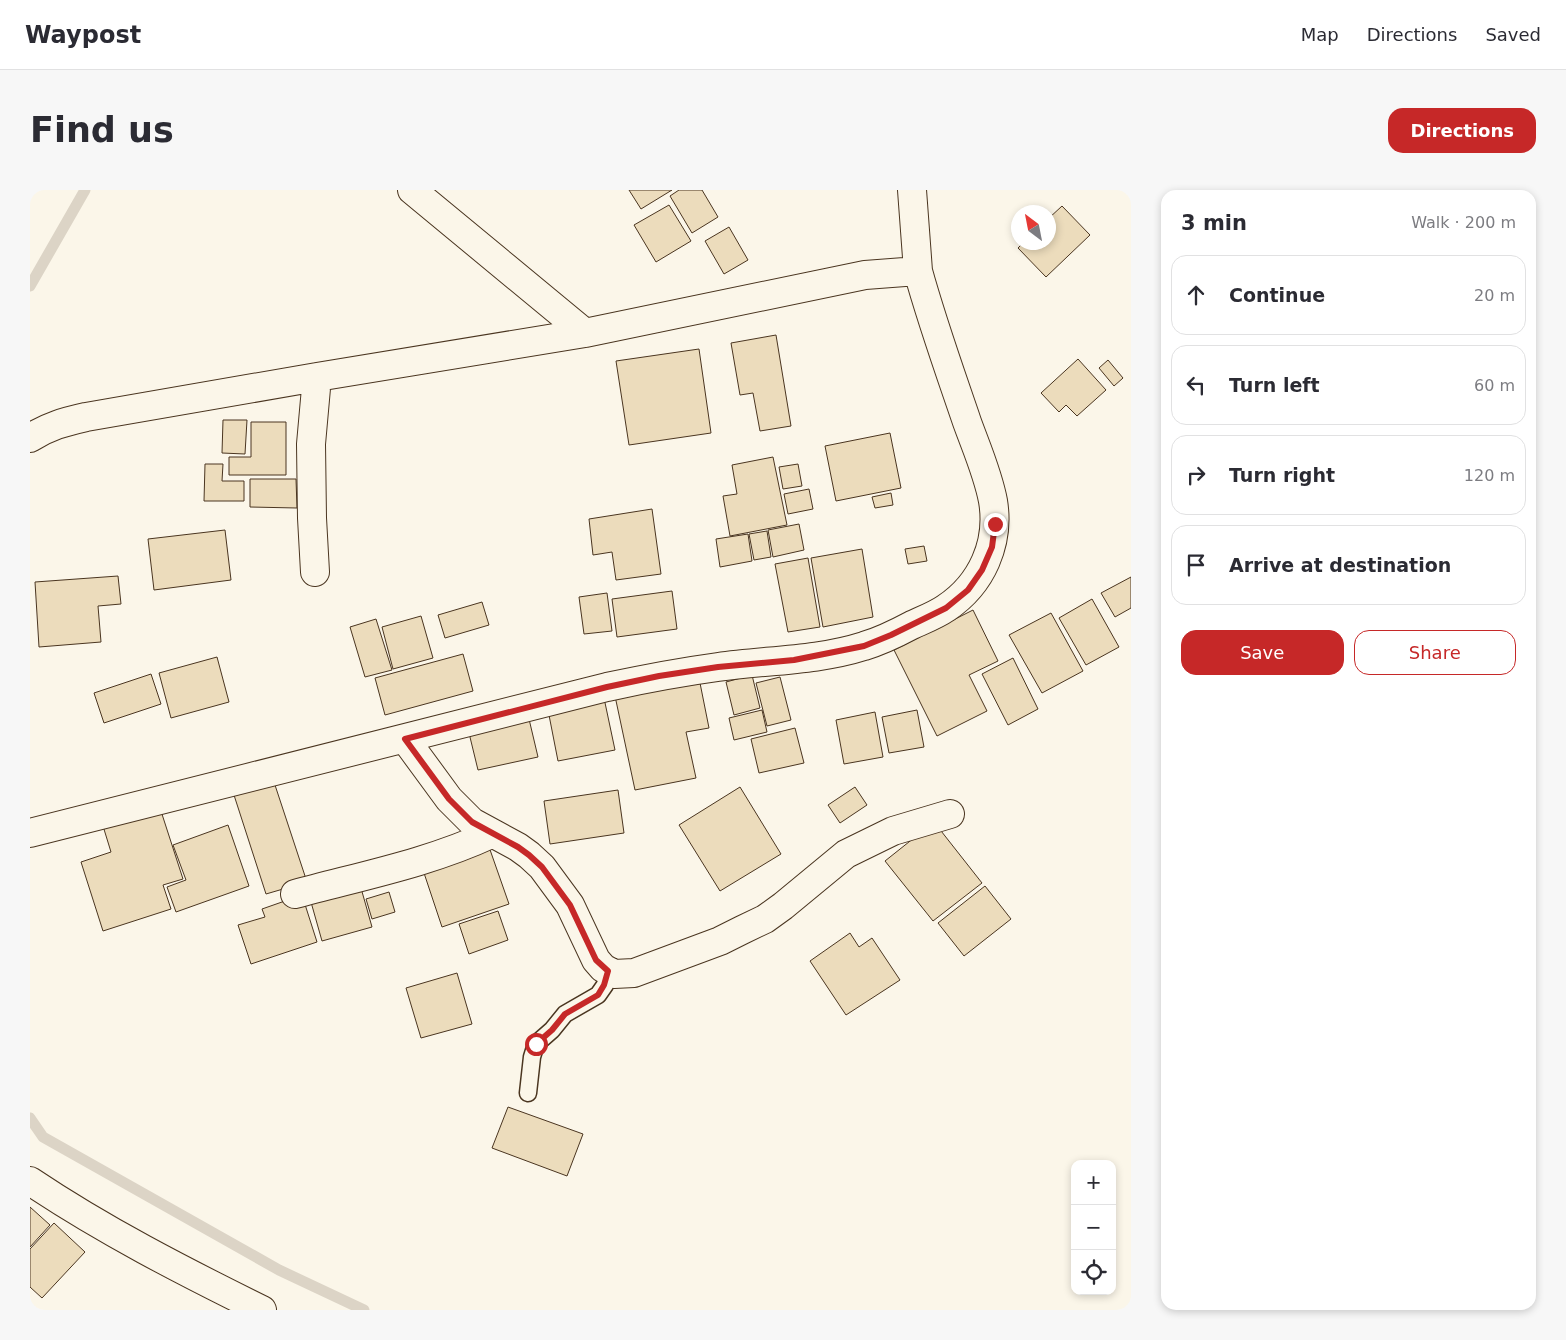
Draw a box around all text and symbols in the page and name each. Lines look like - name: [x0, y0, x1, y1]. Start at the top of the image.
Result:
- text: Waypost: [25, 21, 141, 49]
- text: Map: [1301, 24, 1339, 45]
- text: Directions: [1367, 24, 1457, 45]
- text: Saved: [1485, 24, 1541, 45]
- button: Directions: [1388, 108, 1536, 153]
- text: Find us: [30, 110, 174, 150]
- north arrow: [1011, 205, 1056, 250]
- text: 3 min: [1181, 211, 1247, 235]
- text: Walk · 200 m: [1411, 213, 1516, 232]
- icon: ahead: [1182, 281, 1210, 309]
- text: Continue: [1229, 284, 1325, 306]
- text: 20 m: [1474, 286, 1515, 305]
- icon: left: [1182, 371, 1210, 399]
- text: Turn left: [1229, 374, 1320, 396]
- text: 60 m: [1474, 376, 1515, 395]
- icon: right: [1182, 461, 1210, 489]
- text: Turn right: [1229, 464, 1335, 486]
- text: 120 m: [1464, 466, 1515, 485]
- route end: [984, 513, 1007, 536]
- icon: arrive: [1182, 551, 1210, 579]
- text: Arrive at destination: [1229, 554, 1451, 576]
- button: Save: [1181, 630, 1344, 675]
- button: Share: [1354, 630, 1516, 675]
- route start: [525, 1033, 548, 1056]
- map controls: [1071, 1160, 1116, 1295]
- button: +: [1071, 1160, 1116, 1205]
- button: −: [1071, 1205, 1116, 1250]
- button: locate: [1071, 1250, 1116, 1295]

